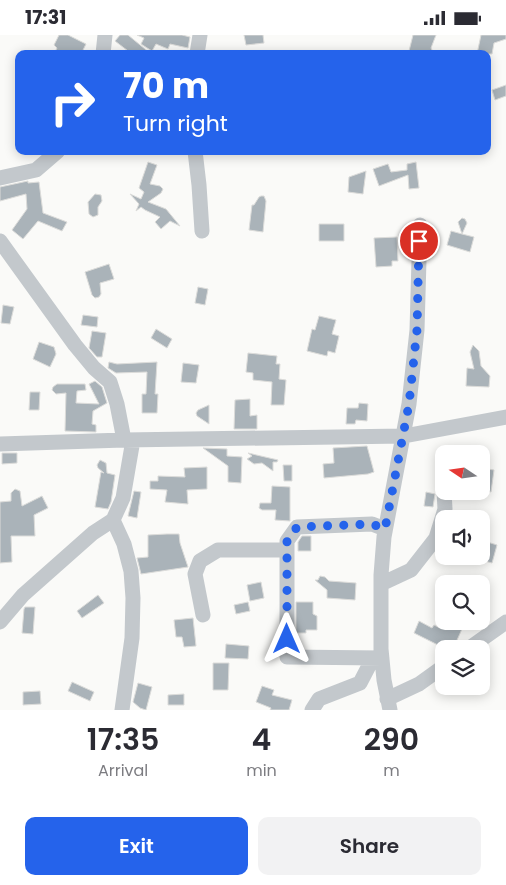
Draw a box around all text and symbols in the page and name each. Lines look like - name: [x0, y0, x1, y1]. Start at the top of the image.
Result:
- text: 17:31: [25, 4, 66, 31]
- text: 70 m: [123, 61, 209, 110]
- icon: right: [40, 70, 105, 135]
- text: Turn right: [123, 108, 228, 139]
- pin: [398, 220, 440, 262]
- icon: arrive: [405, 227, 433, 255]
- north arrow: [435, 445, 490, 500]
- map controls: [435, 445, 490, 695]
- button: sound: [435, 510, 490, 565]
- button: search: [435, 575, 490, 630]
- position arrow: [260, 612, 312, 664]
- button: layers: [435, 640, 490, 695]
- text: 17:35: [87, 718, 159, 761]
- text: 4: [252, 718, 271, 761]
- text: 290: [364, 718, 419, 761]
- text: Arrival: [98, 759, 148, 782]
- text: min: [246, 759, 277, 782]
- text: m: [383, 759, 400, 782]
- button: Exit: [25, 817, 248, 875]
- button: Share: [258, 817, 481, 875]

